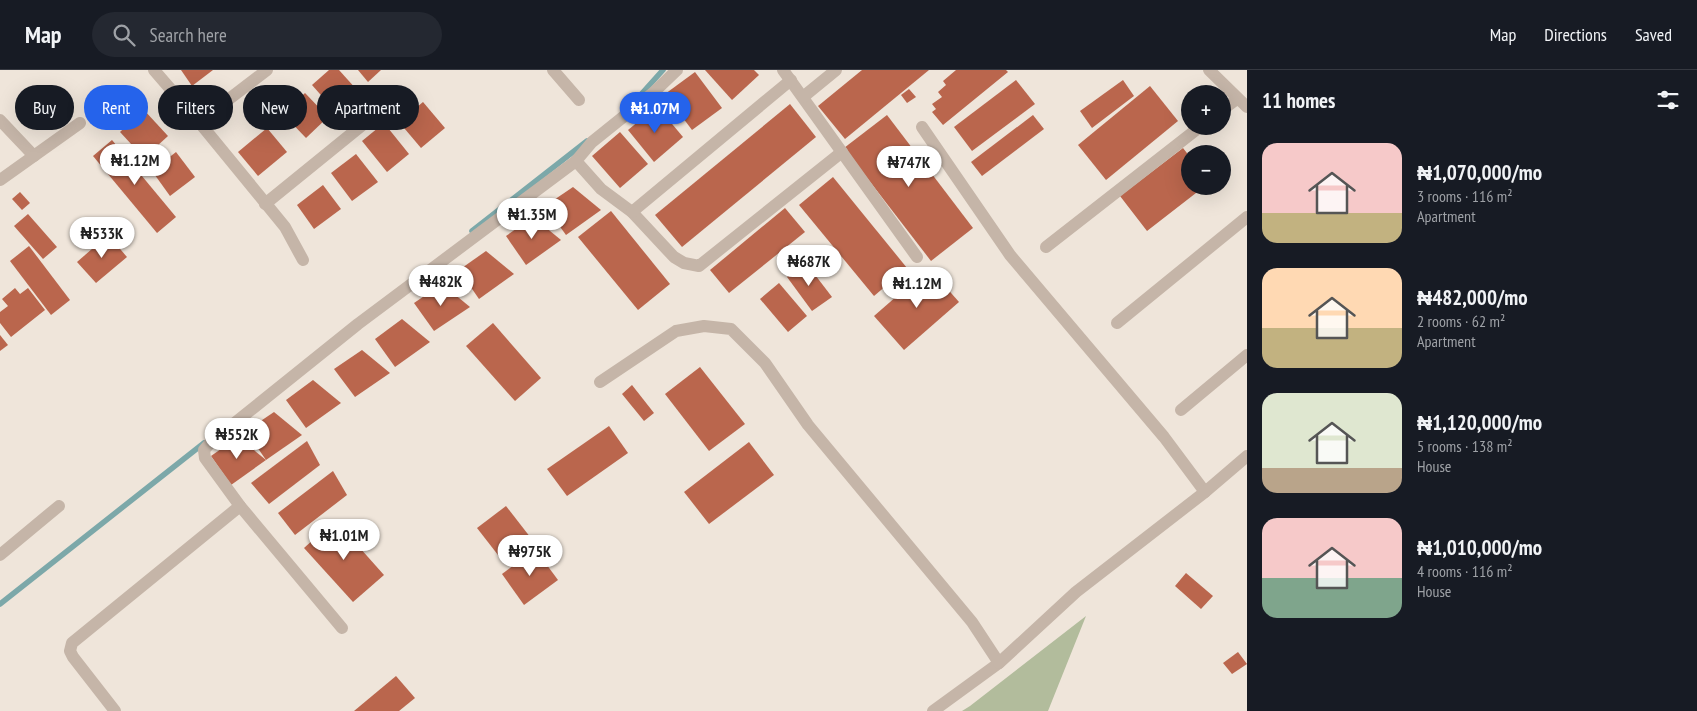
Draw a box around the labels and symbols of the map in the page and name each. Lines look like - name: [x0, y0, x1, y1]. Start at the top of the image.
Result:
- pin: ₦1.07M: [614, 92, 696, 134]
- pin: ₦1.12M: [94, 144, 176, 186]
- pin: ₦747K: [874, 146, 944, 188]
- pin: ₦1.35M: [491, 198, 573, 240]
- pin: ₦533K: [67, 216, 137, 259]
- pin: ₦687K: [774, 244, 844, 287]
- pin: ₦482K: [406, 264, 476, 307]
- pin: ₦1.12M: [876, 266, 958, 309]
- pin: ₦552K: [202, 418, 272, 460]
- pin: ₦1.01M: [303, 518, 385, 561]
- pin: ₦975K: [495, 534, 565, 577]

